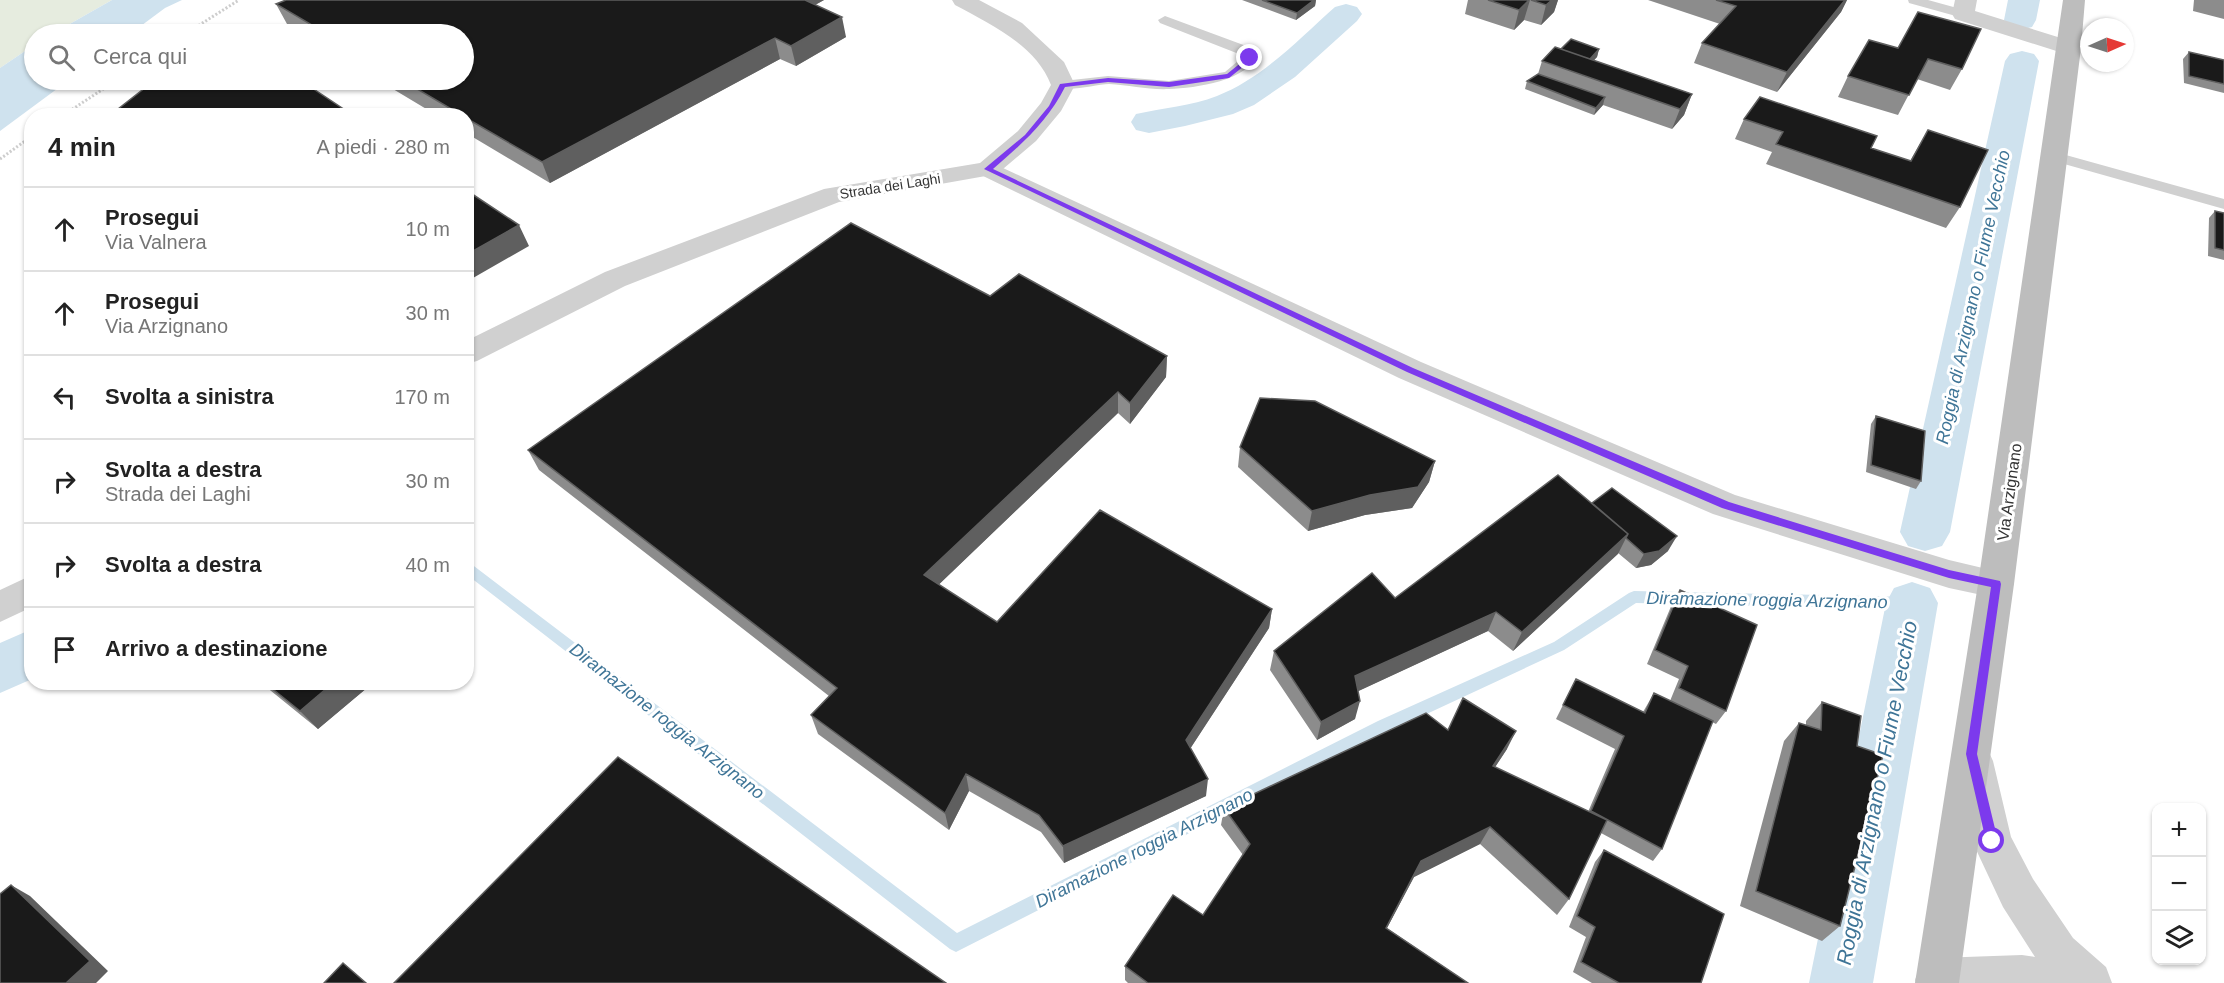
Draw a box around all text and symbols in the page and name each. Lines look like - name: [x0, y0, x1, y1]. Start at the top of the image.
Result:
- north arrow: [2080, 18, 2134, 72]
- search box: [24, 24, 474, 90]
- icon: search: [45, 41, 78, 74]
- text: Cerca qui: [93, 44, 187, 69]
- route end: [1236, 44, 1262, 70]
- text: 4 min: [48, 132, 116, 162]
- text: A piedi · 280 m: [317, 136, 450, 158]
- water label: Roggia di Arzignano o Fiume Vecchio: [1932, 148, 2014, 446]
- street label: Strada dei Laghi: [838, 170, 942, 202]
- text: Prosegui: [105, 205, 199, 230]
- icon: ahead: [48, 213, 81, 246]
- text: 10 m: [406, 218, 450, 240]
- text: Via Valnera: [105, 231, 207, 253]
- text: Prosegui: [105, 289, 199, 314]
- icon: ahead: [48, 297, 81, 330]
- text: 30 m: [406, 302, 450, 324]
- text: Via Arzignano: [105, 315, 228, 337]
- icon: left: [48, 381, 81, 414]
- text: Svolta a sinistra: [105, 384, 274, 409]
- text: 170 m: [394, 386, 450, 408]
- street label: Via Arzignano: [1994, 442, 2025, 542]
- text: Svolta a destra: [105, 457, 262, 482]
- icon: right: [48, 465, 81, 498]
- text: 30 m: [406, 470, 450, 492]
- text: Strada dei Laghi: [105, 483, 251, 505]
- icon: right: [48, 549, 81, 582]
- text: Svolta a destra: [105, 552, 262, 577]
- text: 40 m: [406, 554, 450, 576]
- water label: Diramazione roggia Arzignano: [1646, 588, 1888, 612]
- water label: Roggia di Arzignano o Fiume Vecchio: [1832, 619, 1921, 967]
- icon: arrive: [48, 633, 81, 666]
- text: Arrivo a destinazione: [105, 636, 328, 661]
- water label: Diramazione roggia Arzignano: [566, 639, 768, 803]
- water label: Diramazione roggia Arzignano: [1032, 784, 1256, 912]
- map controls: [2152, 803, 2206, 965]
- button: +: [2152, 803, 2206, 857]
- route start: [1978, 827, 2004, 853]
- button: −: [2152, 857, 2206, 911]
- button: layers: [2152, 911, 2206, 965]

